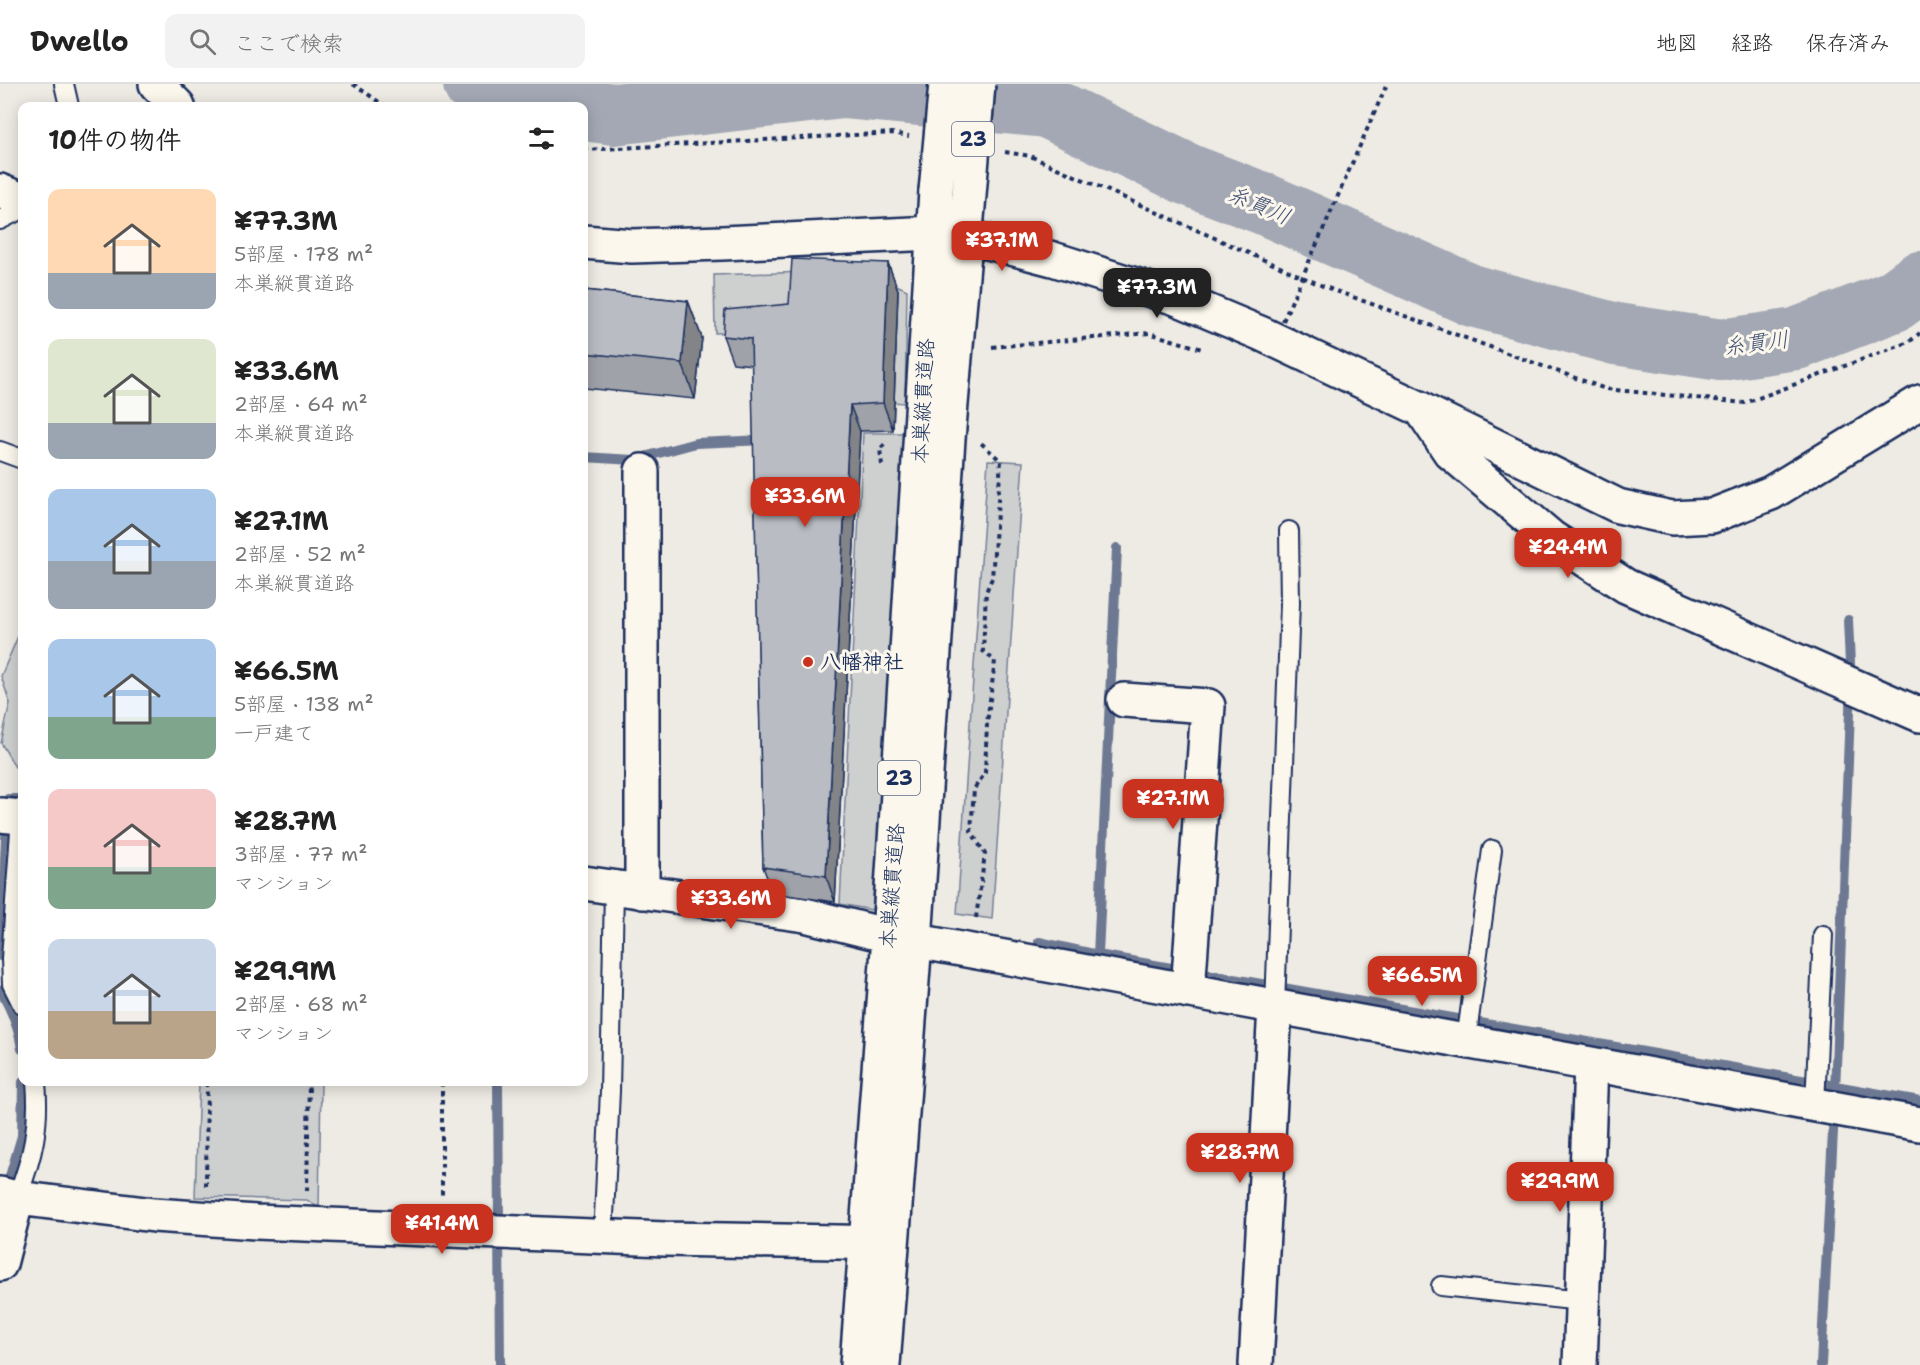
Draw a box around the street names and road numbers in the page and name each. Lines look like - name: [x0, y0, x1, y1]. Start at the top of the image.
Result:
- road number: 23: [952, 122, 994, 156]
- street label: 本巣縦貫道路: [906, 337, 940, 465]
- road number: 23: [878, 761, 920, 795]
- street label: 本巣縦貫道路: [874, 822, 910, 950]

